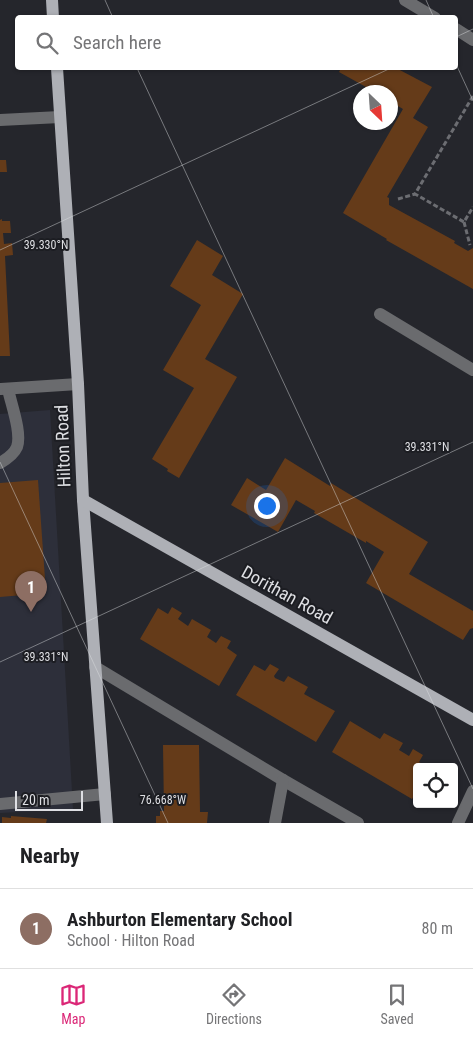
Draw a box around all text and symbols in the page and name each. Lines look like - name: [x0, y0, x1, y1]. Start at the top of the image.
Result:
- search box: [15, 15, 458, 70]
- icon: search: [33, 29, 61, 57]
- text: Search here: [73, 31, 161, 54]
- north arrow: [353, 85, 398, 130]
- text: 39.330°N: [24, 238, 68, 252]
- street label: Hilton Road: [51, 404, 74, 488]
- text: 39.331°N: [405, 440, 449, 454]
- your location: [254, 493, 280, 519]
- street label: Dorithan Road: [238, 561, 336, 628]
- pin: 1: [15, 571, 47, 612]
- text: 39.331°N: [24, 650, 68, 664]
- map controls: [413, 763, 458, 808]
- button: locate: [413, 763, 458, 808]
- scale bar: [15, 788, 82, 811]
- text: 20 m: [22, 792, 50, 808]
- text: 76.668°W: [140, 793, 186, 807]
- text: Nearby: [20, 844, 79, 868]
- text: Ashburton Elementary School: [67, 908, 292, 931]
- text: 1: [32, 919, 40, 938]
- text: 80 m: [421, 919, 453, 938]
- text: School · Hilton Road: [67, 931, 195, 950]
- tab: Map: [59, 981, 87, 1027]
- tab: Directions: [206, 981, 262, 1027]
- tab: Saved: [380, 981, 414, 1027]

